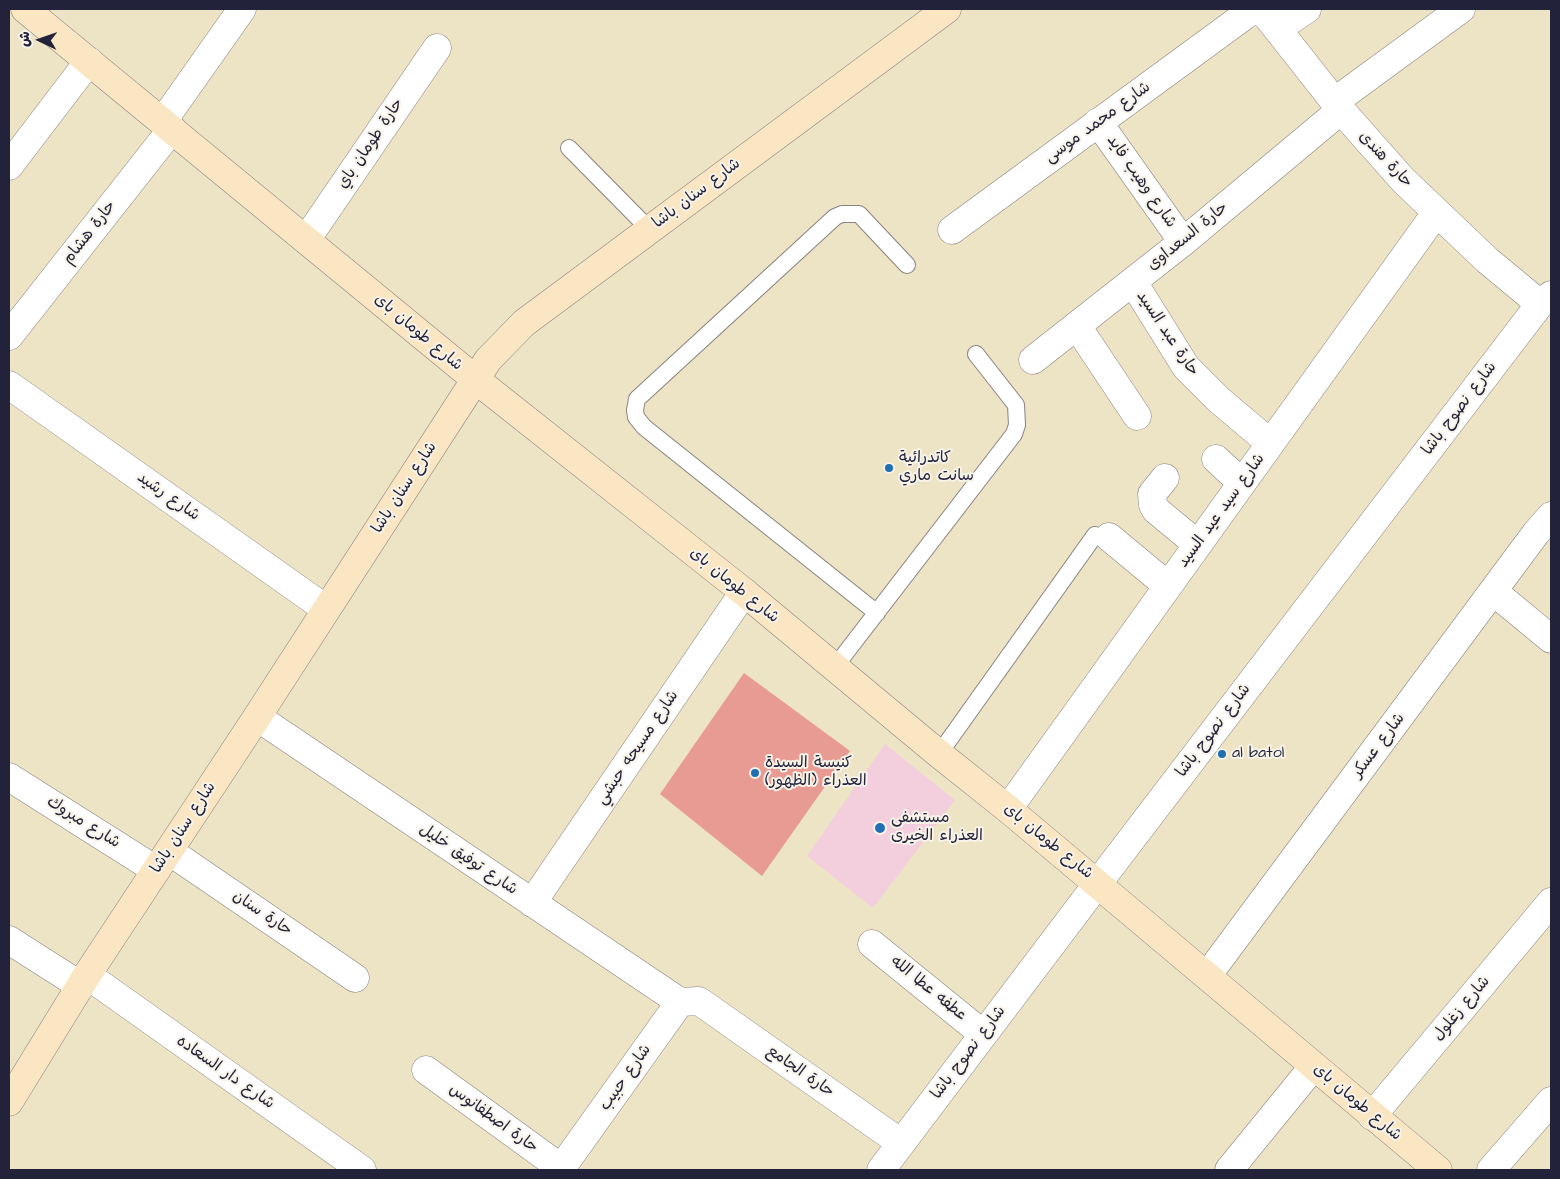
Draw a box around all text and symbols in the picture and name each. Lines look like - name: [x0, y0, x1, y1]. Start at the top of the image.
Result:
- north arrow: [15, 15, 65, 65]
- text: ش: [15, 31, 35, 47]
- street label: شارع محمد موسى: [1041, 78, 1155, 168]
- street label: حارة طومان باي: [334, 95, 408, 193]
- street label: حارة هندى: [1354, 128, 1416, 192]
- street label: شارع وهيب فايد: [1102, 132, 1180, 232]
- street label: شارع سنان باشا: [649, 155, 745, 233]
- street label: حارة هشام: [59, 197, 121, 269]
- street label: حارة السعداوى: [1144, 199, 1232, 275]
- street label: حارة عبد السيد: [1132, 288, 1202, 380]
- street label: شارع طومان باى: [370, 290, 466, 376]
- street label: شارع نصوح باشا: [1419, 358, 1501, 460]
- street label: شارع سنان باشا: [368, 439, 442, 537]
- place label: كاتدرائية سانت ماري: [899, 449, 974, 487]
- street label: شارع سيد عيد السيد: [1174, 450, 1270, 572]
- marker: كاتدرائية سانت ماري: [883, 462, 895, 474]
- street label: شارع رشيد: [133, 468, 203, 526]
- street label: شارع طومان باى: [685, 544, 783, 628]
- street label: شارع نصوح باشا: [1173, 680, 1255, 782]
- street label: شارع مسيحه حبشي: [593, 687, 683, 809]
- street label: شارع عسكر: [1348, 710, 1410, 782]
- place label: al batol: [1232, 744, 1284, 764]
- marker: al batol: [1216, 748, 1228, 760]
- place label: كنيسة السيدة العذراء (الظهور): [765, 754, 867, 792]
- marker: كنيسة السيدة العذراء (الظهور): [749, 767, 761, 779]
- street label: شارع سنان باشا: [147, 779, 221, 877]
- street label: شارع مبروك: [43, 793, 123, 853]
- street label: شارع طومان باى: [999, 800, 1097, 884]
- place label: مستشفى العذراء الخيرى: [891, 809, 983, 847]
- street label: شارع توفيق خليل: [415, 820, 521, 900]
- marker: مستشفى العذراء الخيرى: [873, 821, 887, 835]
- street label: حارة سنان: [229, 887, 295, 941]
- street label: عطفه عطا الله: [886, 952, 970, 1026]
- street label: شارع زغلول: [1429, 973, 1495, 1045]
- street label: شارع نصوح باشا: [928, 1002, 1010, 1104]
- street label: شارع دار السعاده: [172, 1032, 278, 1114]
- street label: شارع حبيب: [596, 1041, 656, 1115]
- street label: حارة الجامع: [763, 1042, 837, 1102]
- street label: شارع طومان باى: [1309, 1060, 1405, 1146]
- street label: حارة اصطفانوس: [445, 1080, 541, 1158]

